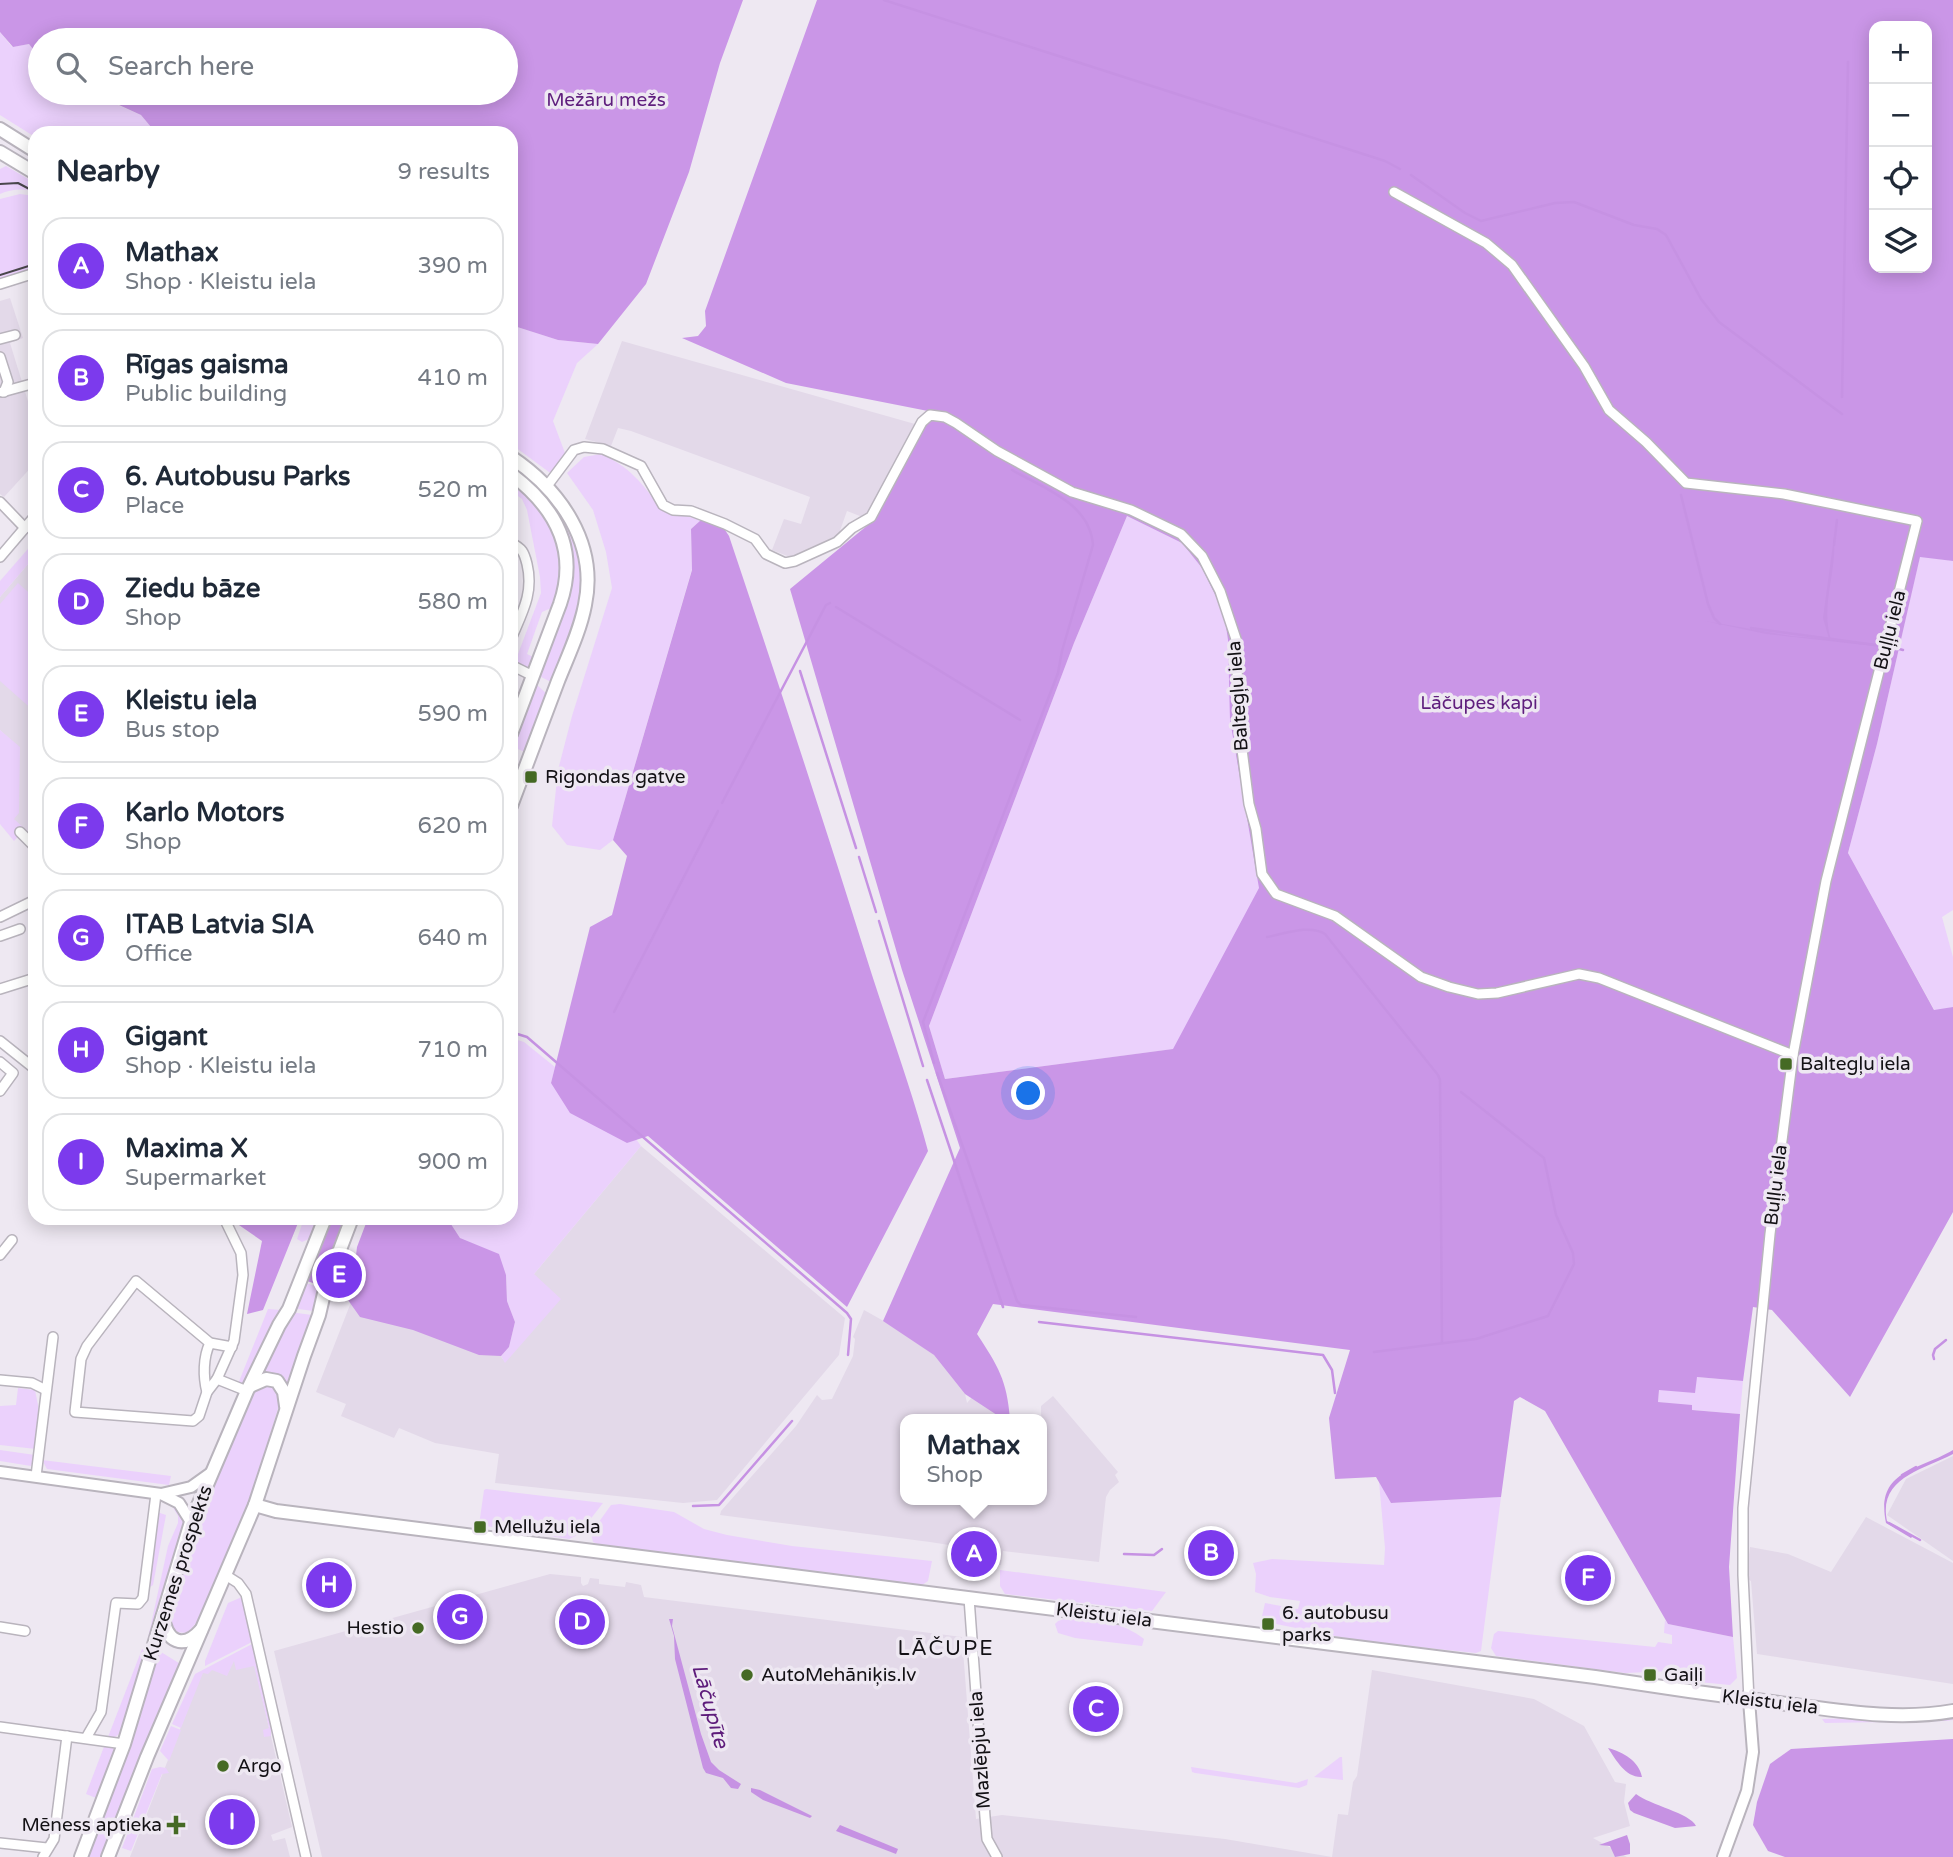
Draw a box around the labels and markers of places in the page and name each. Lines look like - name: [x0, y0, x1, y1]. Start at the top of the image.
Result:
- place label: Rigondas gatve: [545, 766, 685, 788]
- marker: Rigondas gatve: [523, 769, 539, 785]
- place label: Baltegļu iela: [1800, 1053, 1911, 1075]
- marker: Baltegļu iela: [1778, 1056, 1794, 1072]
- pin: E: [316, 1249, 362, 1301]
- place label: Mellužu iela: [494, 1516, 601, 1538]
- marker: Mellužu iela: [472, 1519, 488, 1535]
- pin: B: [1188, 1527, 1234, 1579]
- pin: A: [951, 1528, 997, 1580]
- pin: F: [1565, 1552, 1611, 1604]
- pin: H: [306, 1559, 352, 1611]
- pin: G: [437, 1591, 483, 1643]
- pin: D: [559, 1596, 605, 1648]
- place label: 6. autobusu parks: [1282, 1602, 1389, 1646]
- marker: 6. autobusu parks: [1260, 1616, 1276, 1632]
- place label: Hestio: [347, 1617, 404, 1639]
- marker: Hestio: [410, 1620, 426, 1636]
- place label: AutoMehāniķis.lv: [761, 1664, 916, 1686]
- place label: Gaiļi: [1664, 1664, 1703, 1686]
- marker: AutoMehāniķis.lv: [739, 1667, 755, 1683]
- marker: Gaiļi: [1642, 1667, 1658, 1683]
- pin: C: [1073, 1683, 1119, 1735]
- place label: Argo: [237, 1755, 282, 1777]
- marker: Argo: [215, 1758, 231, 1774]
- pin: I: [209, 1796, 255, 1848]
- place label: Mēness aptieka: [21, 1814, 162, 1836]
- marker: Mēness aptieka: [168, 1817, 184, 1833]

